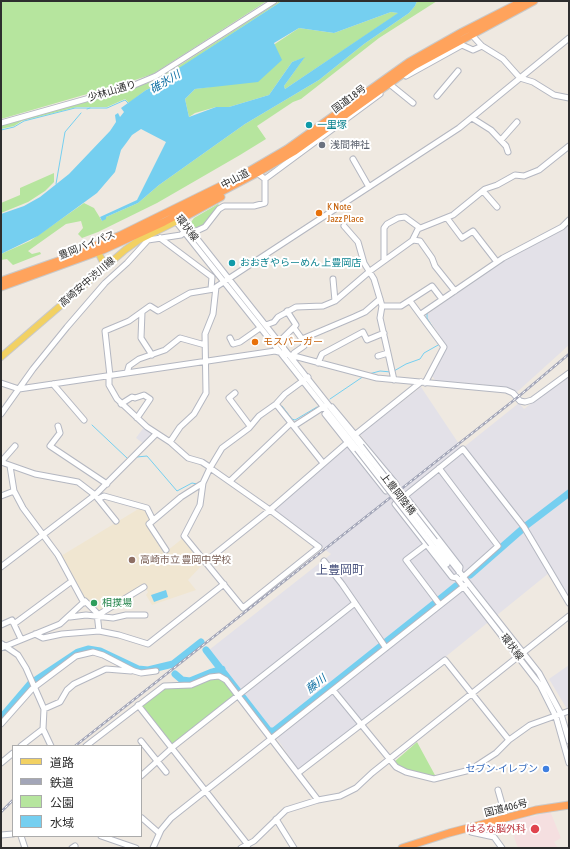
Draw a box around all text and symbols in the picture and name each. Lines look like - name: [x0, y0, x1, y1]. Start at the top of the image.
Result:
- water label: 碓氷川: [147, 68, 183, 96]
- street label: 少林山通り: [86, 78, 138, 104]
- street label: 国道18号: [330, 83, 368, 115]
- place label: 一里塚: [317, 119, 347, 131]
- marker: 一里塚: [304, 120, 314, 130]
- place label: 浅間神社: [330, 139, 370, 151]
- marker: 浅間神社: [317, 140, 327, 150]
- street label: 中山道: [219, 167, 251, 191]
- place label: K Note Jazz Place: [327, 201, 364, 224]
- marker: K Note Jazz Place: [314, 208, 324, 218]
- street label: 環状線: [173, 212, 201, 244]
- street label: 豊岡バイパス: [57, 228, 117, 262]
- street label: 高崎安中渋川線: [57, 255, 117, 309]
- place label: おおぎやらーめん 上豊岡店: [240, 257, 361, 269]
- marker: おおぎやらーめん 上豊岡店: [227, 258, 237, 268]
- place label: モスバーガー: [263, 336, 323, 348]
- marker: モスバーガー: [250, 337, 260, 347]
- street label: 上豊岡陸橋: [378, 471, 418, 517]
- place label: 高崎市立 豊岡中学校: [140, 554, 231, 566]
- marker: 高崎市立 豊岡中学校: [127, 555, 137, 565]
- district label: 上豊岡町: [316, 563, 364, 577]
- place label: 相撲場: [102, 597, 132, 609]
- marker: 相撲場: [89, 598, 99, 608]
- street label: 環状線: [498, 631, 526, 663]
- water label: 藤川: [303, 672, 329, 696]
- legend: [12, 745, 142, 837]
- text: 道路: [50, 756, 74, 770]
- place label: セブン-イレブン: [466, 763, 538, 775]
- marker: セブン-イレブン: [541, 764, 551, 774]
- text: 鉄道: [50, 776, 74, 790]
- text: 公園: [50, 796, 74, 810]
- street label: 国道406号: [483, 797, 529, 819]
- text: 水域: [50, 816, 74, 830]
- place label: はるな脳外科: [466, 823, 526, 835]
- marker: はるな脳外科: [529, 823, 541, 835]

